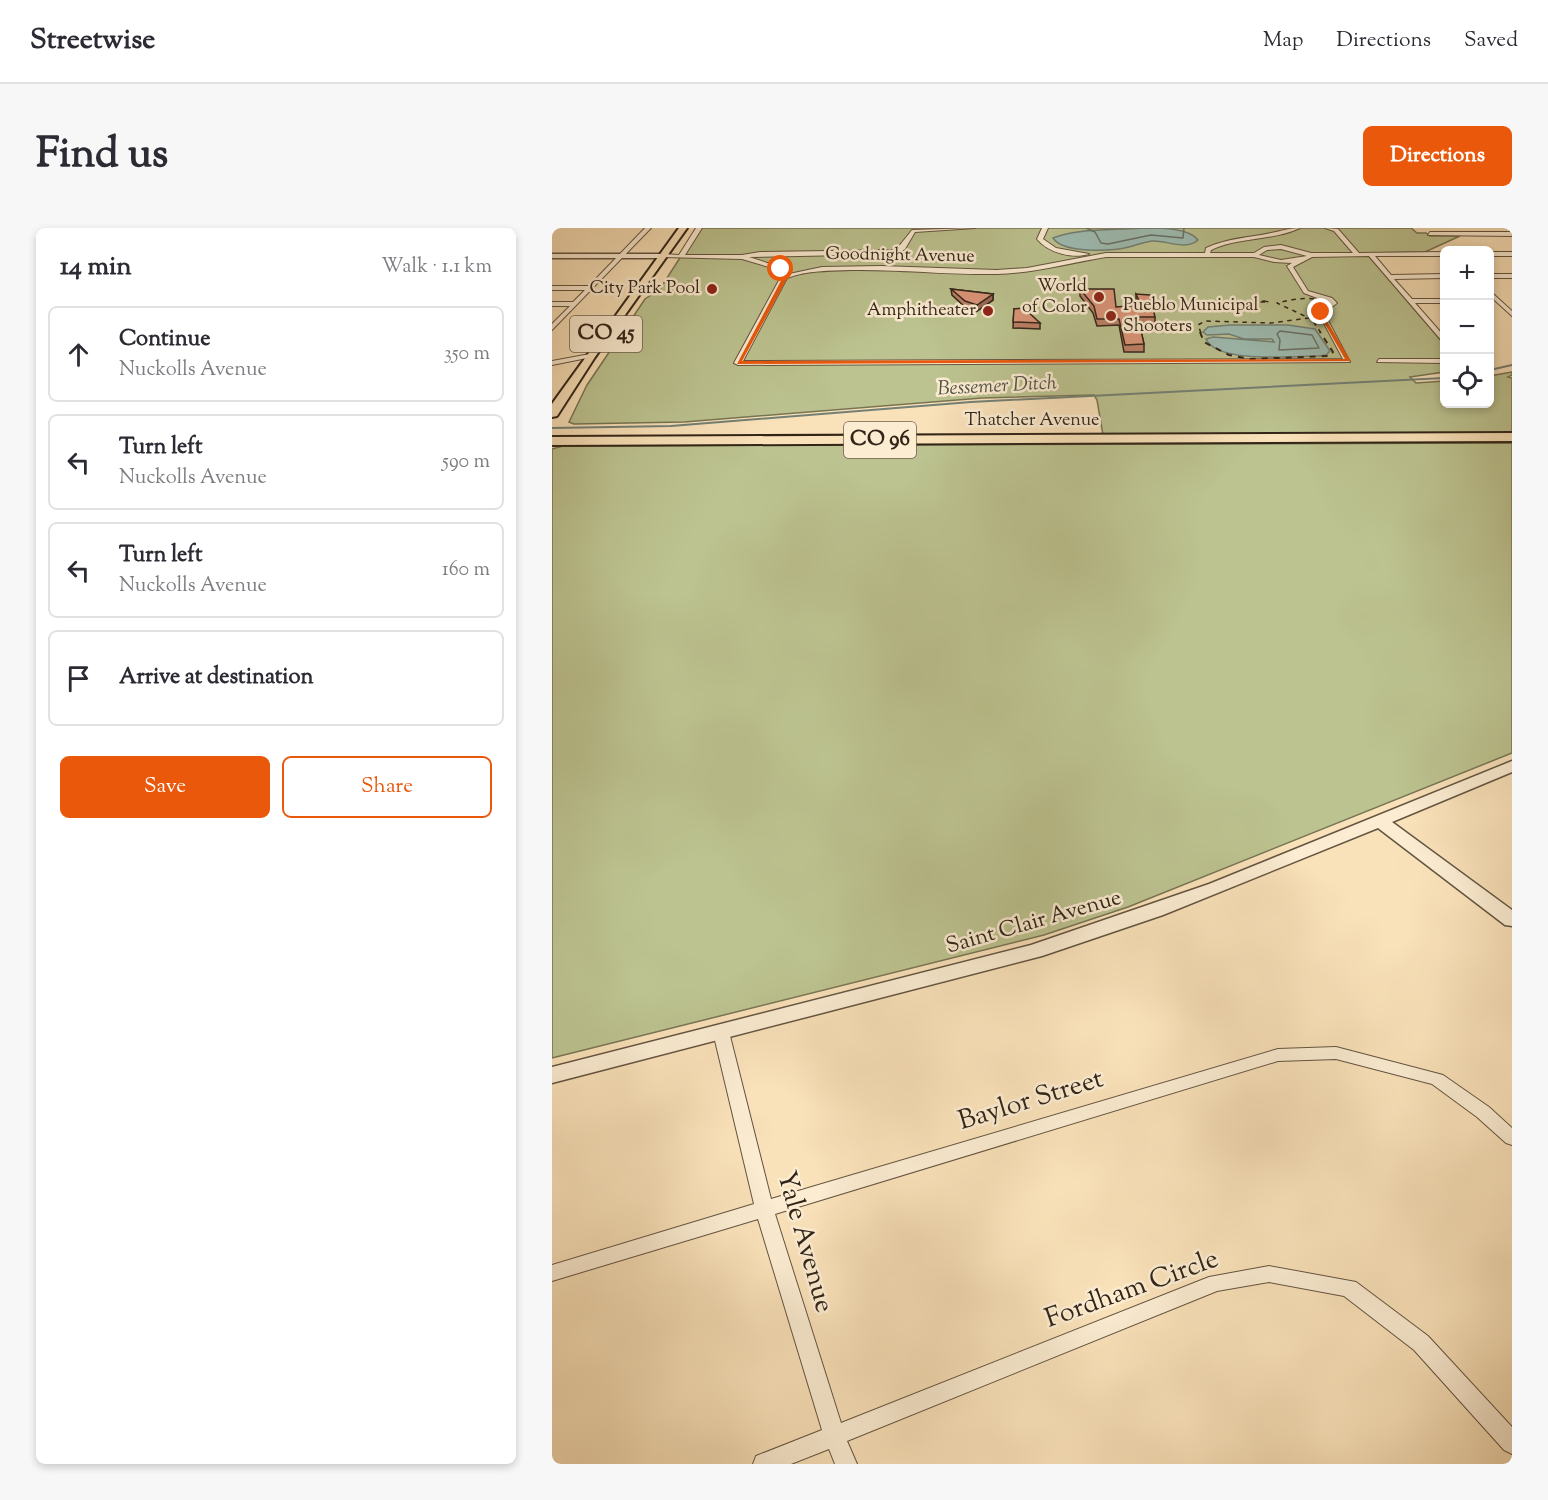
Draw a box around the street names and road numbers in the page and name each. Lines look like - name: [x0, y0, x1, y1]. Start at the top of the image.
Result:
- street label: Goodnight Avenue: [825, 242, 975, 270]
- road number: CO 45: [570, 316, 642, 352]
- street label: Thatcher Avenue: [964, 408, 1100, 434]
- road number: CO 96: [844, 422, 916, 458]
- street label: Saint Clair Avenue: [943, 883, 1125, 963]
- street label: Baylor Street: [954, 1060, 1108, 1142]
- street label: Yale Avenue: [765, 1167, 843, 1317]
- street label: Fordham Circle: [1040, 1241, 1224, 1339]

